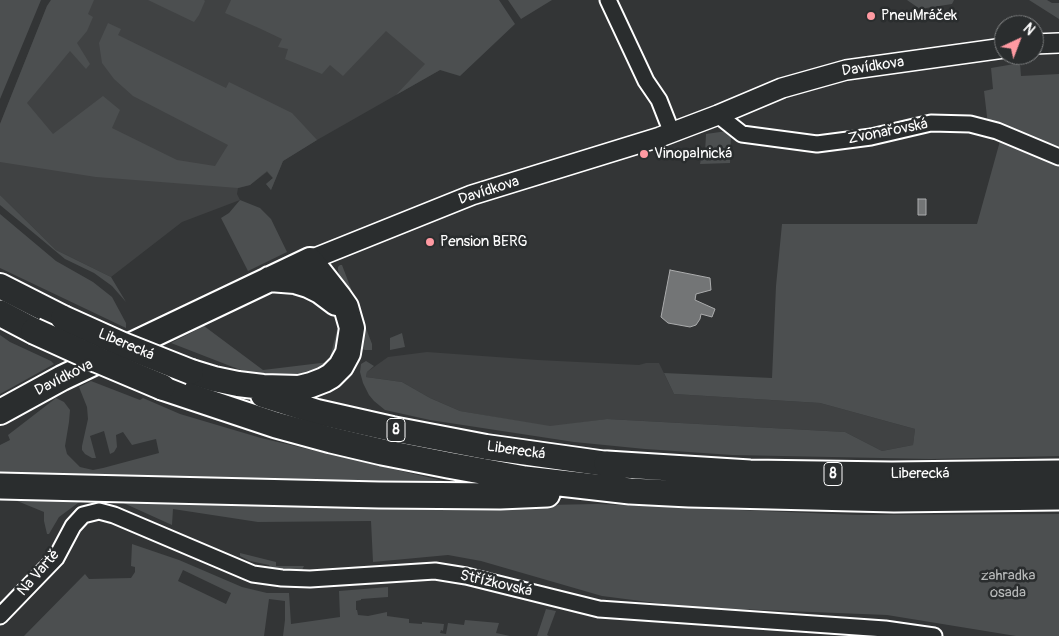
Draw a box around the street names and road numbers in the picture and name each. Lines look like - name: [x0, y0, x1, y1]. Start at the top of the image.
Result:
- street label: Davídkova: [841, 53, 905, 81]
- street label: Zvonařovská: [847, 115, 929, 149]
- street label: Davídkova: [456, 173, 522, 209]
- street label: Liberecká: [95, 325, 157, 365]
- street label: Davídkova: [32, 356, 96, 400]
- road number: 8: [387, 418, 405, 442]
- street label: Liberecká: [485, 438, 547, 464]
- road number: 8: [824, 462, 842, 486]
- street label: Liberecká: [890, 465, 950, 483]
- street label: Na Vartě: [14, 546, 64, 600]
- street label: Střížkovská: [458, 567, 534, 601]

